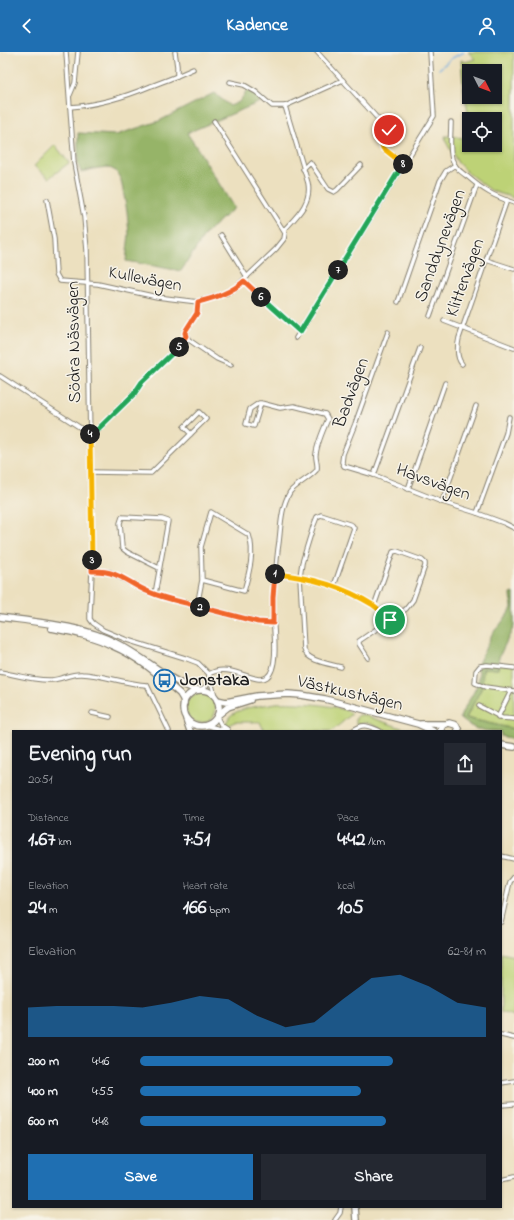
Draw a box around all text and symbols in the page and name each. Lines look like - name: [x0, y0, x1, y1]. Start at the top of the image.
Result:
- text: Kadence: [226, 13, 288, 39]
- icon: back: [16, 15, 38, 37]
- icon: person: [476, 15, 498, 37]
- north arrow: [462, 64, 502, 104]
- map controls: [462, 64, 502, 152]
- button: locate: [462, 112, 502, 152]
- pin: [372, 113, 406, 147]
- icon: check: [378, 119, 400, 141]
- pin: 8: [393, 154, 413, 174]
- text: 8: [401, 156, 405, 172]
- street label: Sanddynevägen: [409, 186, 474, 306]
- street label: Klittervägen: [440, 235, 493, 321]
- street label: Kullevägen: [106, 260, 184, 301]
- pin: 7: [328, 260, 348, 280]
- text: 7: [336, 262, 340, 278]
- street label: Södra Näsvägen: [61, 280, 90, 403]
- pin: 6: [251, 287, 271, 307]
- text: 6: [259, 289, 263, 305]
- pin: 5: [169, 337, 189, 357]
- text: 5: [176, 339, 182, 355]
- street label: Badvägen: [327, 354, 378, 433]
- pin: 4: [80, 424, 100, 444]
- text: 4: [88, 426, 92, 442]
- street label: Havsvägen: [392, 458, 474, 509]
- pin: 3: [82, 550, 102, 570]
- text: 3: [90, 552, 94, 568]
- pin: 1: [265, 564, 285, 584]
- text: 1: [273, 566, 277, 582]
- pin: 2: [190, 597, 210, 617]
- text: 2: [197, 599, 203, 615]
- pin: [373, 603, 407, 637]
- icon: arrive: [379, 609, 401, 631]
- bus stop icon: Jonstaka: [152, 668, 178, 694]
- place label: Jonstaka: [180, 668, 250, 694]
- street label: Västkustvägen: [294, 669, 405, 720]
- text: Evening run: [28, 739, 132, 771]
- button: share: [444, 743, 486, 785]
- text: 20:51: [28, 770, 53, 789]
- text: Distance: [28, 810, 69, 826]
- text: Time: [183, 810, 204, 826]
- text: Pace: [337, 810, 359, 826]
- text: 1.67: [28, 826, 55, 855]
- text: 7:51: [183, 826, 210, 855]
- text: 4:42: [337, 826, 365, 855]
- text: km: [55, 834, 72, 850]
- text: /km: [365, 834, 385, 850]
- text: Elevation: [28, 878, 68, 894]
- text: Heart rate: [183, 878, 228, 894]
- text: kcal: [337, 878, 355, 894]
- text: 24: [28, 894, 46, 923]
- text: 166: [183, 894, 207, 923]
- text: 105: [337, 894, 364, 923]
- text: m: [46, 902, 57, 918]
- text: bpm: [207, 902, 230, 918]
- text: Elevation: [28, 942, 76, 961]
- text: 62–81 m: [448, 942, 486, 961]
- text: 200 m: [28, 1052, 59, 1071]
- text: 4:46: [92, 1052, 110, 1071]
- text: 400 m: [28, 1082, 58, 1101]
- text: 4:55: [92, 1082, 113, 1101]
- text: 600 m: [28, 1112, 58, 1131]
- text: 4:48: [92, 1112, 109, 1131]
- button: Save: [28, 1154, 253, 1200]
- button: Share: [261, 1154, 486, 1200]

